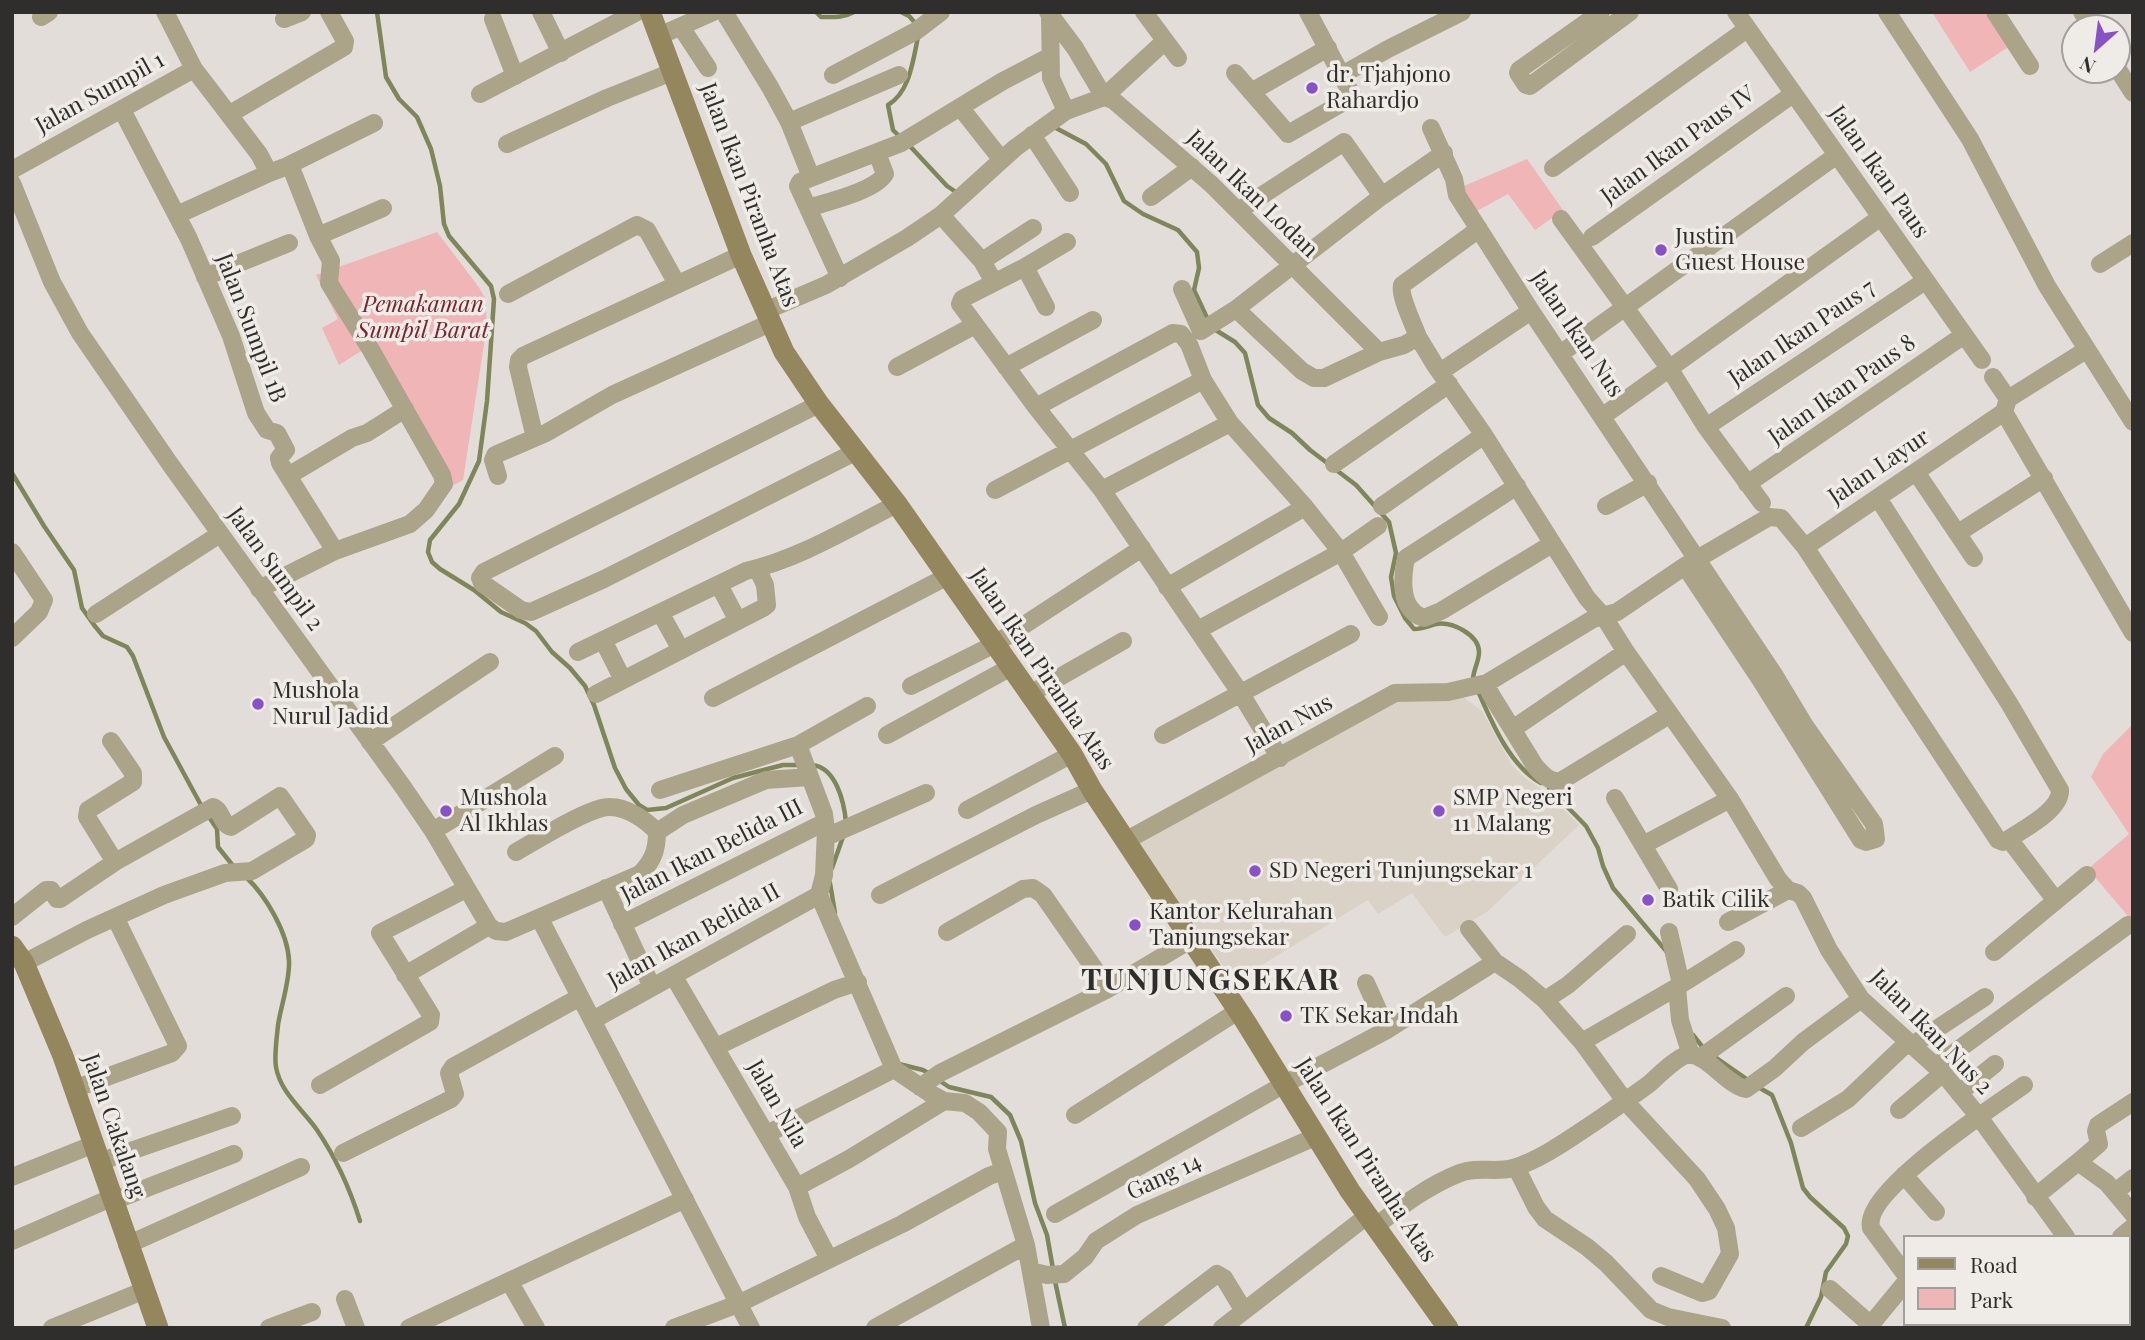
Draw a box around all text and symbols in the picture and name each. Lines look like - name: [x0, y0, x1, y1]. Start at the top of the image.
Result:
- north arrow: [2061, 14, 2131, 84]
- street label: Jalan Sumpil 1: [31, 46, 169, 140]
- text: N: [2075, 51, 2099, 80]
- place label: dr. Tjahjono Rahardjo: [1326, 61, 1451, 115]
- street label: Jalan Ikan Piranha Atas: [694, 79, 804, 311]
- marker: dr. Tjahjono Rahardjo: [1304, 80, 1320, 96]
- street label: Jalan Ikan Paus IV: [1596, 80, 1760, 210]
- street label: Jalan Ikan Paus: [1823, 100, 1935, 244]
- street label: Jalan Ikan Lodan: [1181, 124, 1323, 264]
- place label: Justin Guest House: [1675, 223, 1805, 277]
- marker: Justin Guest House: [1653, 242, 1669, 258]
- street label: Jalan Sumpil 1B: [210, 250, 292, 406]
- street label: Jalan Ikan Nus: [1525, 266, 1629, 402]
- street label: Jalan Ikan Paus 7: [1724, 274, 1880, 392]
- park label: Pemakaman Sumpil Barat: [357, 291, 489, 345]
- street label: Jalan Ikan Paus 8: [1763, 329, 1921, 451]
- street label: Jalan Layur: [1823, 423, 1935, 511]
- street label: Jalan Sumpil 2: [221, 502, 329, 636]
- street label: Jalan Ikan Piranha Atas: [964, 563, 1120, 775]
- place label: Mushola Nurul Jadid: [272, 677, 389, 731]
- street label: Jalan Nus: [1241, 689, 1337, 759]
- marker: Mushola Nurul Jadid: [250, 696, 266, 712]
- place label: Mushola Al Ikhlas: [460, 784, 548, 838]
- place label: SMP Negeri 11 Malang: [1453, 784, 1573, 838]
- street label: Jalan Ikan Belida III: [617, 793, 807, 909]
- marker: Mushola Al Ikhlas: [438, 803, 454, 819]
- marker: SMP Negeri 11 Malang: [1431, 803, 1447, 819]
- place label: SD Negeri Tunjungsekar 1: [1269, 857, 1533, 885]
- marker: SD Negeri Tunjungsekar 1: [1247, 863, 1263, 879]
- street label: Jalan Ikan Belida II: [603, 877, 785, 995]
- place label: Batik Cilik: [1662, 886, 1770, 914]
- marker: Batik Cilik: [1640, 892, 1656, 908]
- place label: Kantor Kelurahan Tanjungsekar: [1149, 898, 1333, 952]
- marker: Kantor Kelurahan Tanjungsekar: [1127, 917, 1143, 933]
- district label: TUNJUNGSEKAR: [1083, 963, 1339, 999]
- street label: Jalan Ikan Nus 2: [1864, 964, 1998, 1100]
- place label: TK Sekar Indah: [1300, 1002, 1459, 1030]
- marker: TK Sekar Indah: [1278, 1008, 1294, 1024]
- street label: Jalan Cakalang: [76, 1050, 152, 1202]
- street label: Jalan Ikan Piranha Atas: [1290, 1053, 1442, 1267]
- street label: Jalan Nila: [741, 1055, 813, 1153]
- street label: Gang 14: [1122, 1148, 1206, 1206]
- legend: [1904, 1235, 2131, 1326]
- text: Road: [1970, 1250, 2018, 1278]
- text: Park: [1970, 1285, 2013, 1313]

